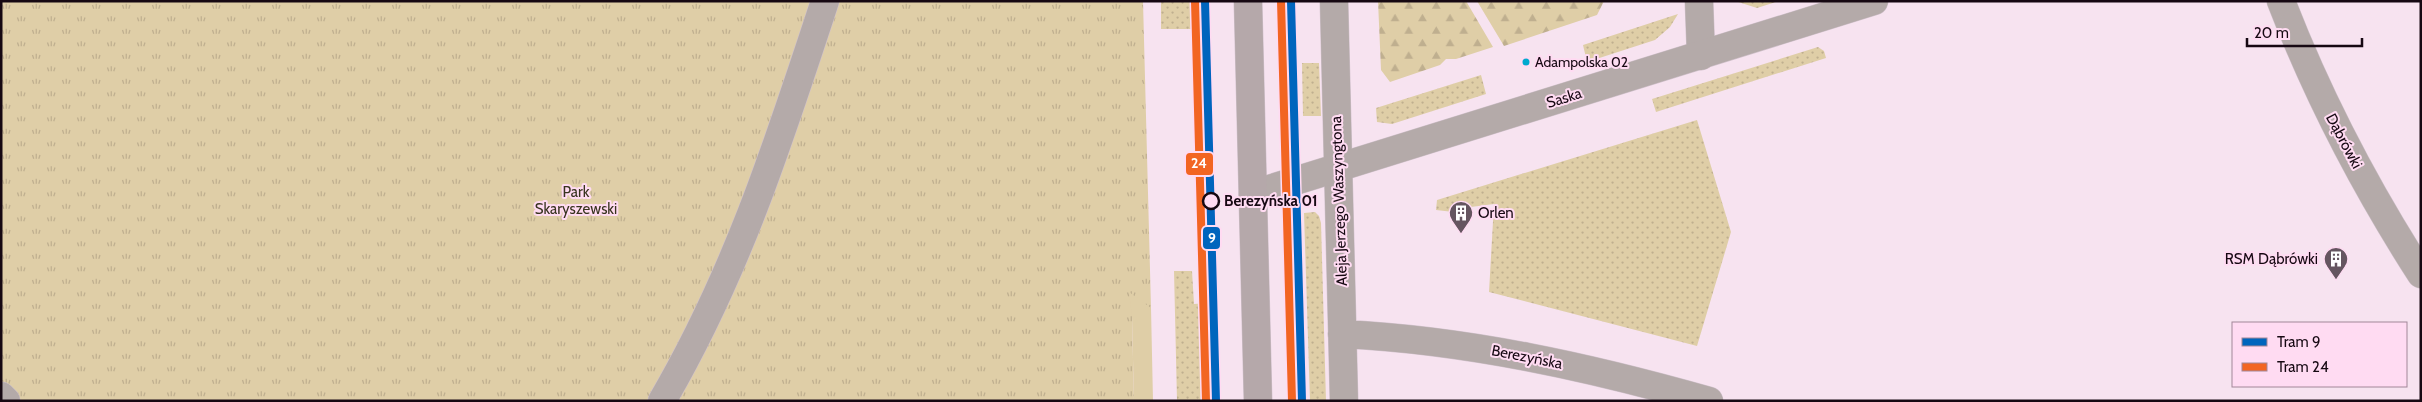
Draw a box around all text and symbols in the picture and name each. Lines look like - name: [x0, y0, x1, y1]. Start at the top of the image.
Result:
- scale bar: [2247, 15, 2362, 47]
- text: 20 m: [2254, 24, 2289, 42]
- place label: Adampolska 02: [1535, 53, 1628, 71]
- marker: Adampolska 02: [1521, 57, 1531, 67]
- street label: Saska: [1544, 84, 1585, 112]
- street label: Dąbrówki: [2322, 110, 2366, 172]
- street label: Aleja Jerzego Waszyngtona: [1327, 115, 1351, 286]
- line badge: 24: [1185, 152, 1214, 176]
- text: 24: [1191, 154, 1207, 172]
- park label: Park Skaryszewski: [535, 183, 617, 218]
- marker: Berezyńska 01: [1202, 192, 1220, 210]
- place label: Berezyńska 01: [1224, 192, 1318, 210]
- building icon: Orlen: [1448, 200, 1474, 234]
- place label: Orlen: [1478, 204, 1514, 222]
- line badge: 9: [1202, 226, 1221, 250]
- text: 9: [1208, 229, 1216, 247]
- building icon: RSM Dąbrówki: [2323, 246, 2349, 280]
- place label: RSM Dąbrówki: [2225, 250, 2318, 268]
- legend: [2232, 322, 2407, 387]
- text: Tram 9: [2277, 333, 2321, 351]
- street label: Berezyńska: [1490, 341, 1565, 373]
- text: Tram 24: [2277, 358, 2329, 376]

